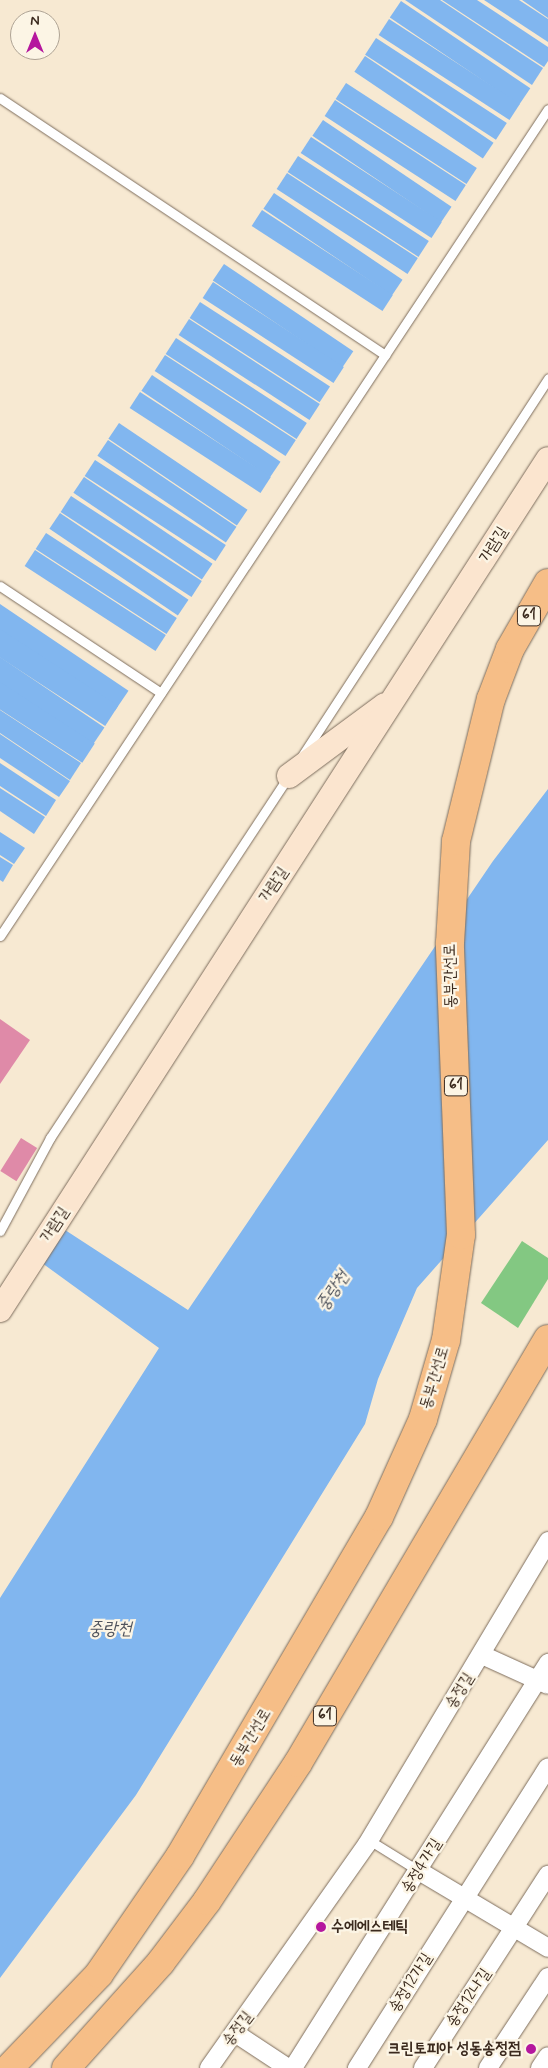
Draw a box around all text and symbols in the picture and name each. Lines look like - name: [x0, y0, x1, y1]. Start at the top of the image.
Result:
- north arrow: [10, 10, 60, 60]
- text: N: [30, 12, 40, 30]
- street label: 가람길: [476, 524, 512, 566]
- road number: 61: [516, 604, 542, 628]
- street label: 가람길: [255, 864, 293, 906]
- street label: 동부간선로: [441, 944, 461, 1008]
- road number: 61: [444, 1074, 468, 1098]
- street label: 가람길: [36, 1204, 74, 1246]
- water label: 중랑천: [312, 1267, 354, 1315]
- street label: 동부간선로: [416, 1344, 454, 1412]
- water label: 중랑천: [88, 1618, 132, 1640]
- street label: 송정길: [442, 1670, 478, 1712]
- road number: 61: [312, 1704, 338, 1728]
- street label: 동부간선로: [226, 1705, 276, 1771]
- street label: 송정4가길: [398, 1835, 446, 1897]
- place label: 수에에스테틱: [331, 1917, 408, 1937]
- marker: 수에에스테틱: [315, 1921, 327, 1933]
- street label: 송정12가길: [385, 1950, 437, 2016]
- street label: 송정12나길: [442, 1965, 496, 2031]
- street label: 송정길: [219, 2008, 257, 2050]
- place label: 크린토피아 성동송정점: [388, 2039, 521, 2059]
- marker: 크린토피아 성동송정점: [525, 2043, 537, 2055]

